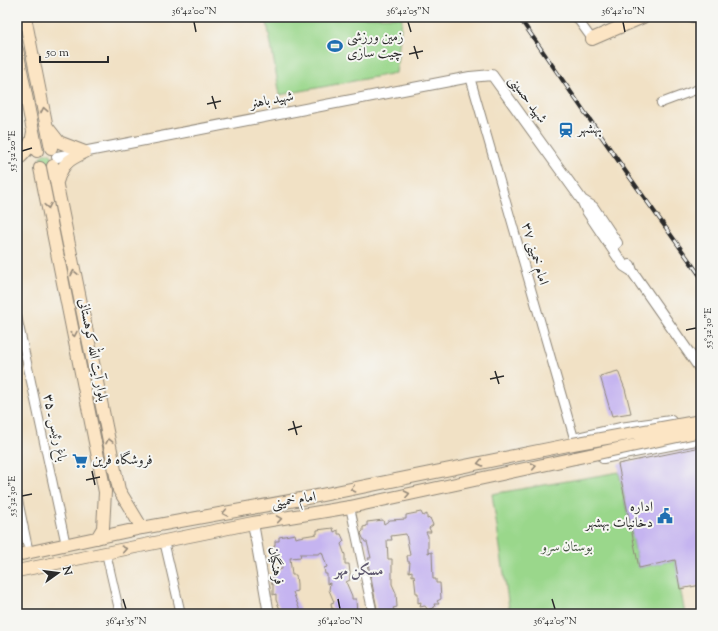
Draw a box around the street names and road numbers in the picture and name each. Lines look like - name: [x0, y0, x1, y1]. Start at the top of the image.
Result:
- street label: شهید حسینی: [503, 72, 551, 128]
- street label: شهید باهنر: [246, 87, 296, 115]
- street label: امام خمینی ۳۷: [515, 220, 552, 288]
- street label: بلوار آیت الله کوهستانی: [72, 296, 115, 404]
- street label: باغ رئیس ـ ۳۵: [37, 392, 71, 464]
- street label: امام خمینی: [270, 488, 318, 515]
- street label: فرهنگیان: [262, 545, 288, 587]

